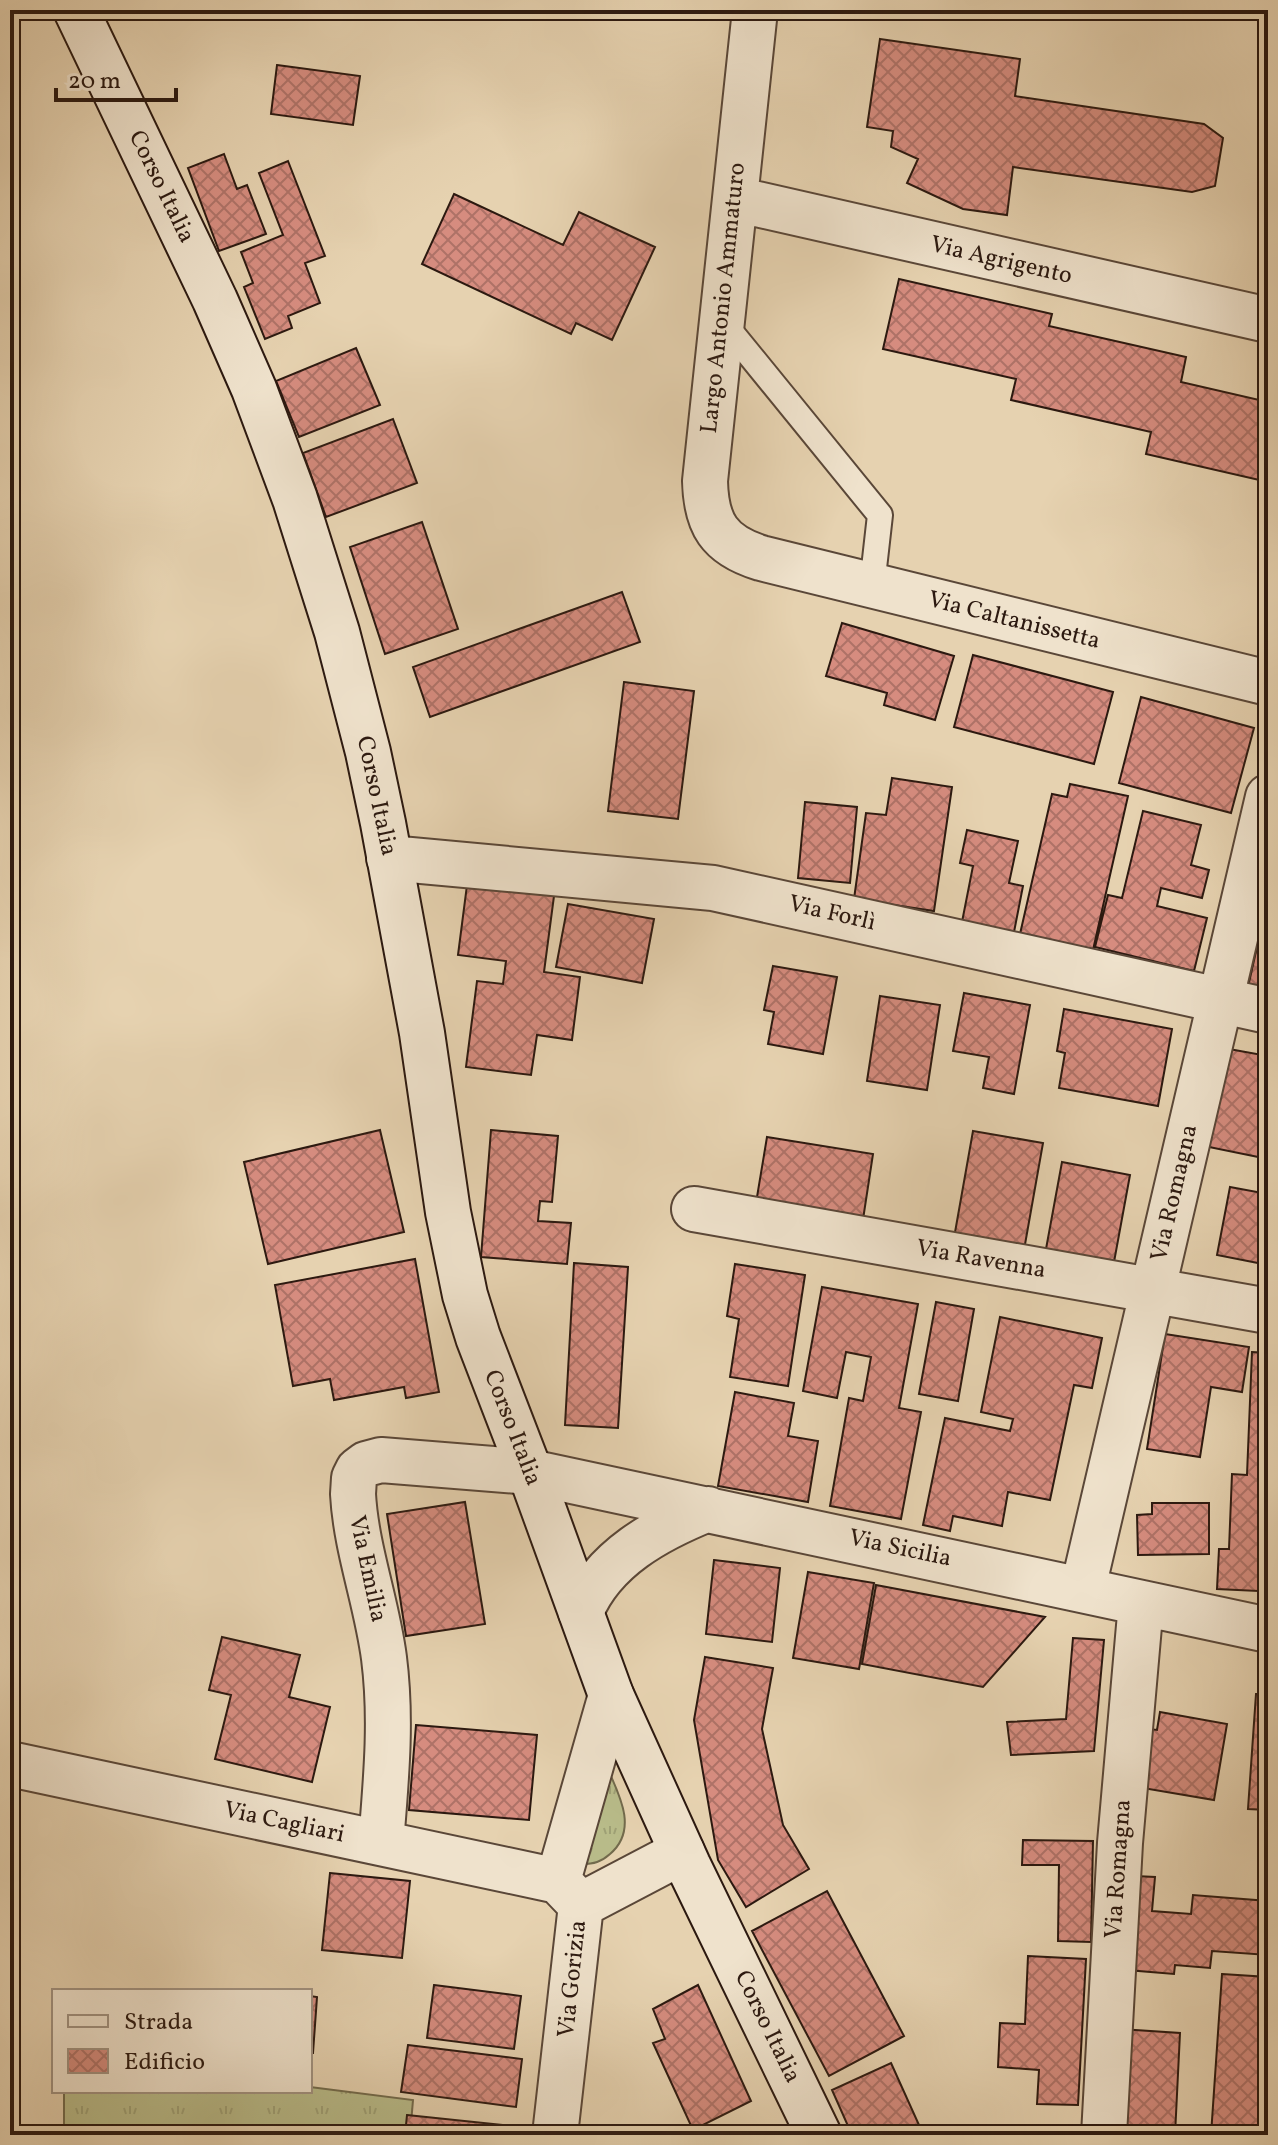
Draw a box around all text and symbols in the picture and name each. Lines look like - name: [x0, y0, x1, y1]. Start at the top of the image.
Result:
- scale bar: [56, 52, 176, 102]
- text: 20 m: [68, 65, 121, 99]
- street label: Corso Italia: [119, 125, 203, 249]
- street label: Largo Antonio Ammaturo: [693, 161, 755, 435]
- street label: Via Agrigento: [927, 228, 1075, 294]
- street label: Via Caltanissetta: [924, 583, 1104, 659]
- street label: Corso Italia: [347, 733, 405, 859]
- street label: Via Forlì: [785, 887, 879, 941]
- street label: Via Romagna: [1143, 1121, 1207, 1265]
- street label: Via Ravenna: [913, 1232, 1049, 1288]
- street label: Corso Italia: [474, 1365, 550, 1491]
- street label: Via Emilia: [339, 1512, 395, 1626]
- street label: Via Sicilia: [846, 1522, 954, 1576]
- street label: Via Cagliari: [220, 1794, 348, 1852]
- street label: Via Romagna: [1097, 1798, 1141, 1940]
- street label: Via Gorizia: [550, 1919, 596, 2039]
- street label: Corso Italia: [725, 1965, 809, 2089]
- legend: [52, 1989, 312, 2093]
- text: Strada: [124, 2006, 193, 2040]
- text: Edificio: [124, 2046, 205, 2080]

